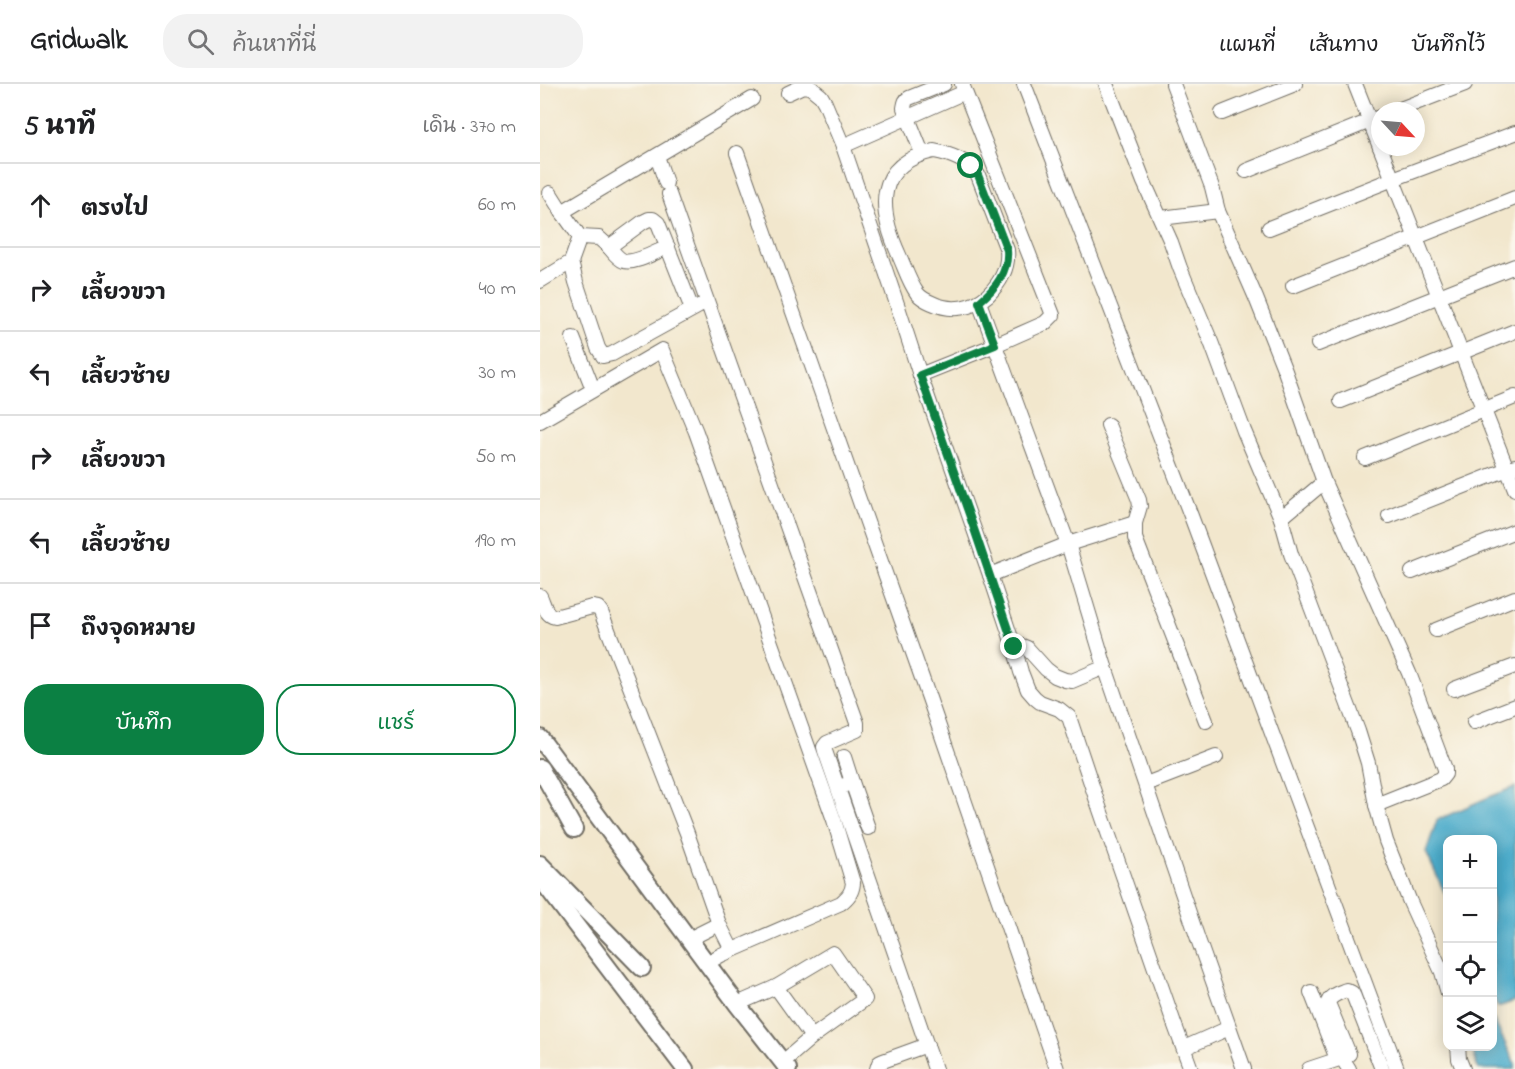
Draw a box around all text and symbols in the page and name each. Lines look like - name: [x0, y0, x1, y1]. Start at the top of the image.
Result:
- search box: [163, 14, 583, 68]
- text: Gridwalk: [30, 21, 127, 62]
- icon: search: [184, 25, 217, 58]
- text: ค้นหาที่นี่: [232, 30, 316, 62]
- text: แผนที่: [1219, 31, 1276, 61]
- text: เส้นทาง: [1309, 31, 1378, 61]
- text: บันทึกไว้: [1411, 31, 1485, 61]
- north arrow: [1371, 102, 1425, 156]
- text: 5 นาที: [24, 109, 95, 147]
- text: เดิน · 370 m: [423, 113, 516, 142]
- route start: [957, 152, 983, 178]
- icon: ahead: [24, 189, 57, 222]
- text: 60 m: [478, 191, 516, 220]
- text: ตรงไป: [81, 194, 149, 226]
- icon: right: [24, 273, 57, 306]
- text: 40 m: [479, 275, 516, 304]
- text: เลี้ยวขวา: [81, 278, 165, 310]
- icon: left: [24, 357, 57, 390]
- text: 30 m: [479, 359, 516, 388]
- text: เลี้ยวซ้าย: [81, 362, 171, 394]
- icon: right: [24, 441, 57, 474]
- text: 50 m: [475, 443, 516, 472]
- text: เลี้ยวขวา: [81, 446, 165, 478]
- icon: left: [24, 525, 57, 558]
- text: 190 m: [474, 527, 516, 556]
- text: เลี้ยวซ้าย: [81, 530, 171, 562]
- icon: arrive: [24, 609, 57, 642]
- text: ถึงจุดหมาย: [81, 614, 196, 646]
- route end: [1000, 633, 1026, 659]
- button: บันทึก: [24, 684, 264, 755]
- button: แชร์: [276, 684, 516, 755]
- map controls: [1443, 835, 1497, 1051]
- button: +: [1443, 835, 1497, 889]
- button: −: [1443, 889, 1497, 943]
- button: locate: [1443, 943, 1497, 997]
- button: layers: [1443, 997, 1497, 1051]

